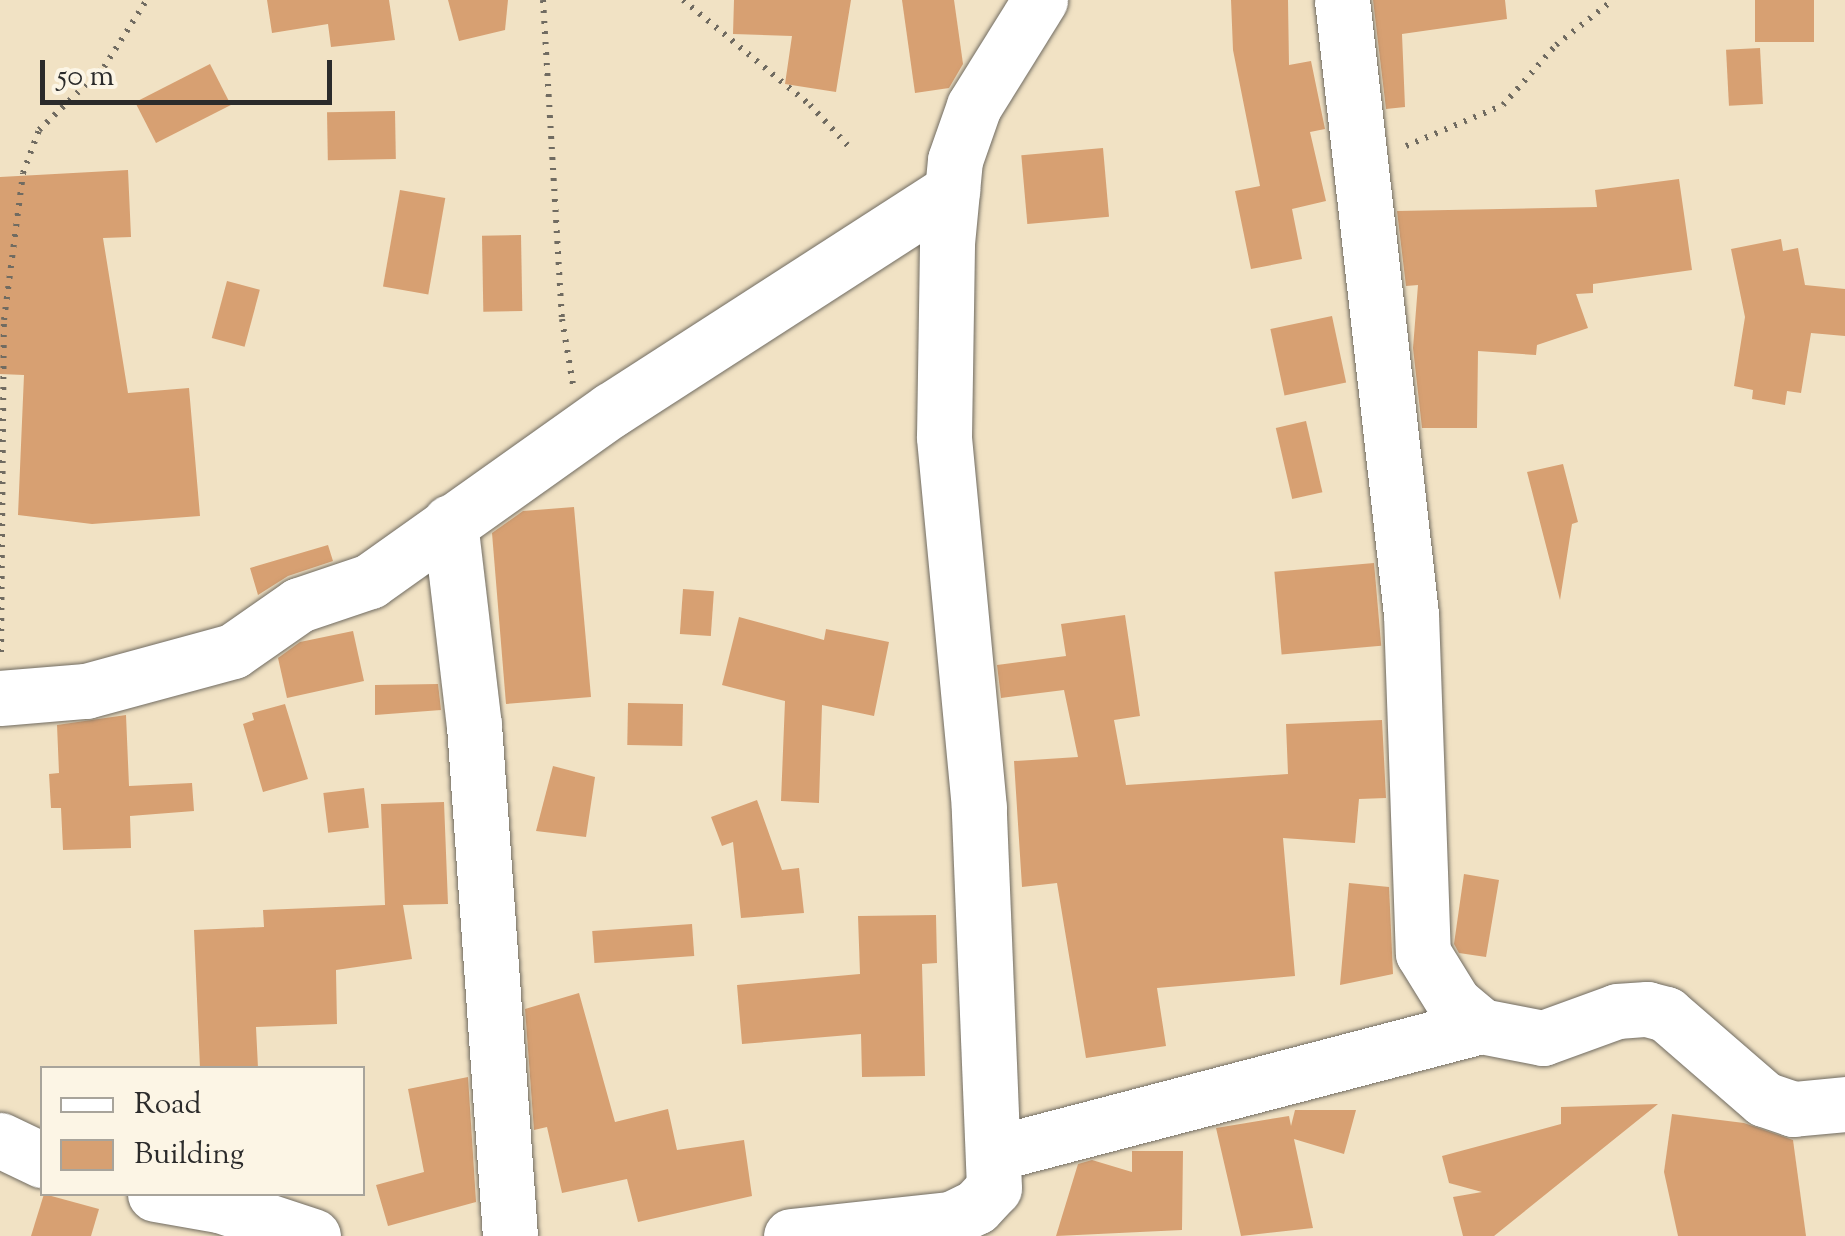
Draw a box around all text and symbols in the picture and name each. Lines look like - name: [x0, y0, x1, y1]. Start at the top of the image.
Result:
- scale bar: [45, 40, 338, 102]
- text: 50 m: [57, 56, 114, 99]
- legend: [40, 1066, 365, 1196]
- text: Road: [134, 1084, 201, 1127]
- text: Building: [134, 1134, 244, 1177]

